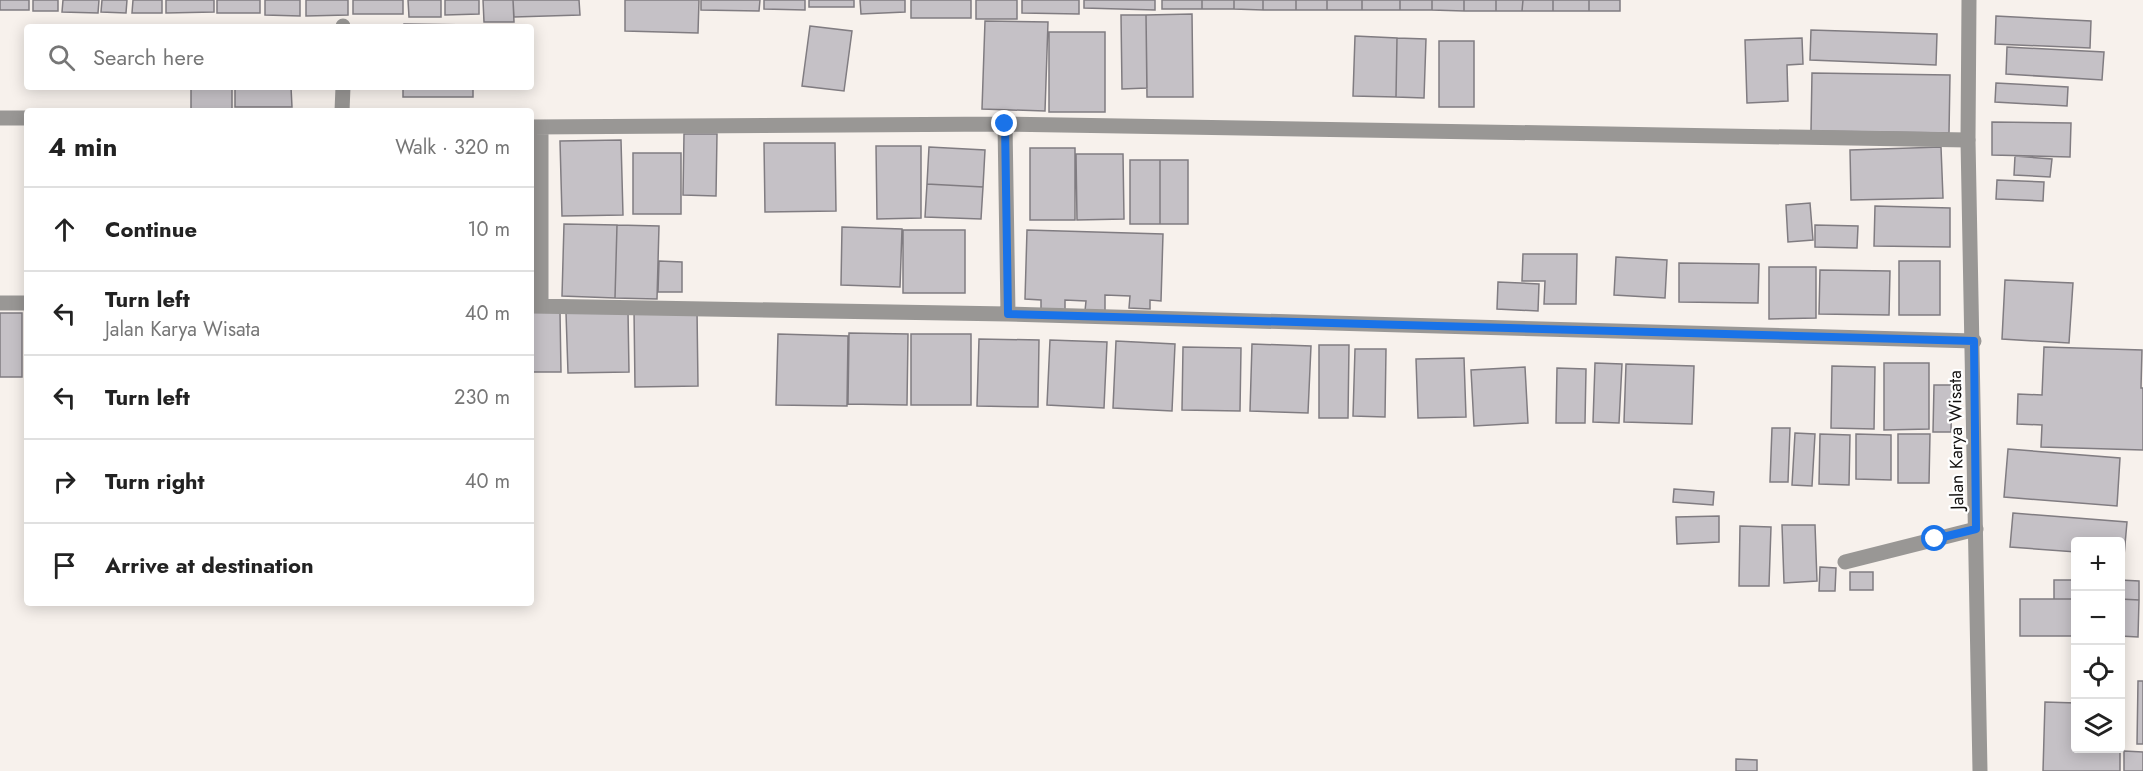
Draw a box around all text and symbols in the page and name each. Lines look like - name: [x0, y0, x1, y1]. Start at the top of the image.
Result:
- search box: [24, 24, 534, 90]
- icon: search: [45, 41, 78, 74]
- text: Search here: [93, 41, 204, 73]
- route end: [991, 110, 1017, 136]
- text: 4 min: [48, 128, 117, 166]
- text: Walk · 320 m: [395, 133, 510, 162]
- icon: ahead: [48, 213, 81, 246]
- text: Continue: [105, 213, 197, 245]
- text: 10 m: [467, 215, 510, 244]
- text: Turn left: [105, 283, 190, 315]
- icon: left: [48, 297, 81, 330]
- text: 40 m: [465, 299, 510, 328]
- text: Jalan Karya Wisata: [105, 315, 260, 344]
- street label: Jalan Karya Wisata: [1942, 370, 1970, 512]
- icon: left: [48, 381, 81, 414]
- text: Turn left: [105, 381, 190, 413]
- text: 230 m: [454, 383, 510, 412]
- icon: right: [48, 465, 81, 498]
- text: Turn right: [105, 465, 205, 497]
- text: 40 m: [465, 467, 510, 496]
- route start: [1921, 525, 1947, 551]
- map controls: [2071, 537, 2125, 753]
- button: +: [2071, 537, 2125, 591]
- icon: arrive: [48, 549, 81, 582]
- text: Arrive at destination: [105, 549, 314, 581]
- button: −: [2071, 591, 2125, 645]
- button: locate: [2071, 645, 2125, 699]
- button: layers: [2071, 699, 2125, 753]

